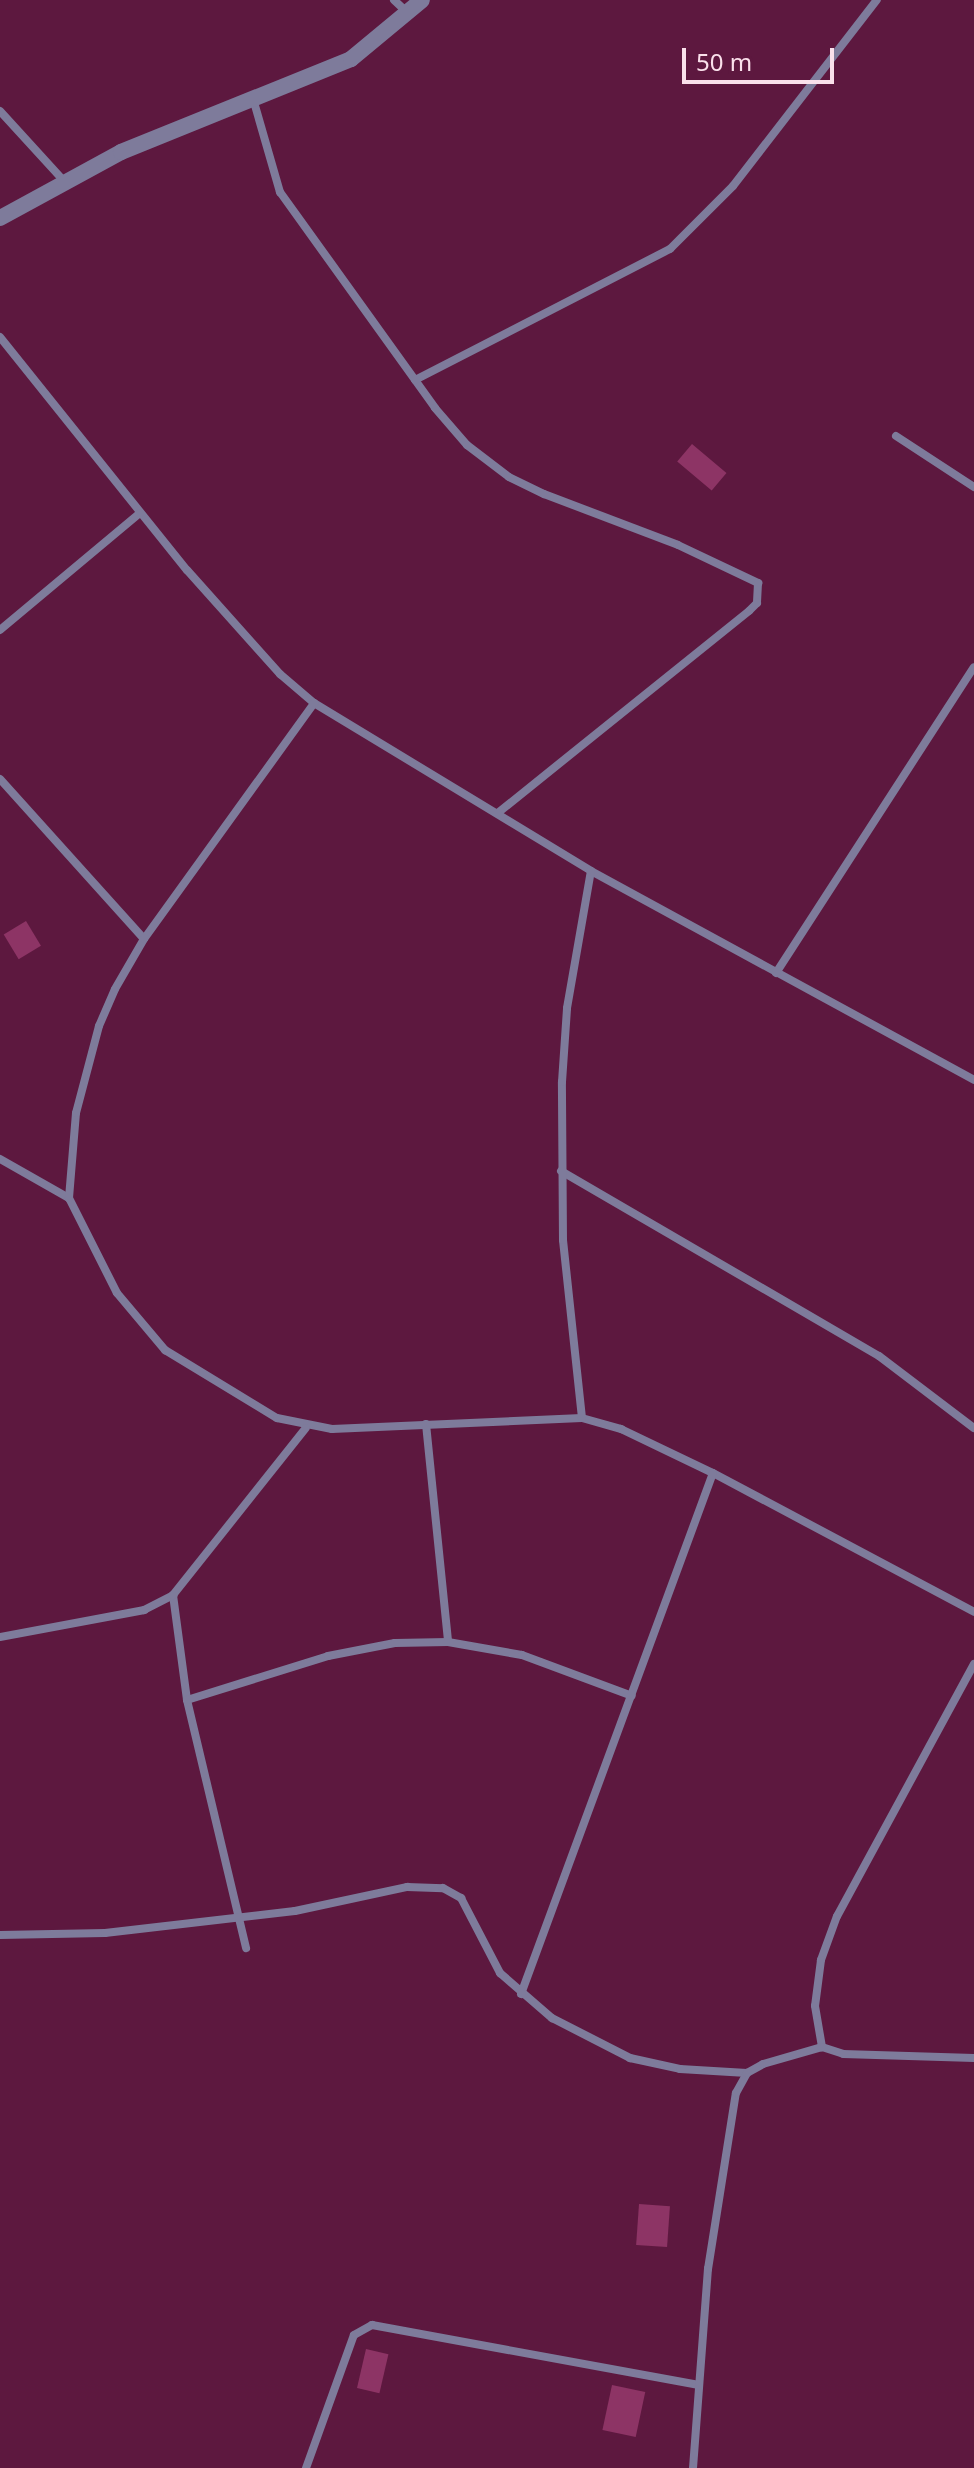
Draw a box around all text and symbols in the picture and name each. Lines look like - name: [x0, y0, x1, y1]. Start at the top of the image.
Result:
- scale bar: [686, 32, 838, 82]
- text: 50 m: [696, 45, 752, 78]

